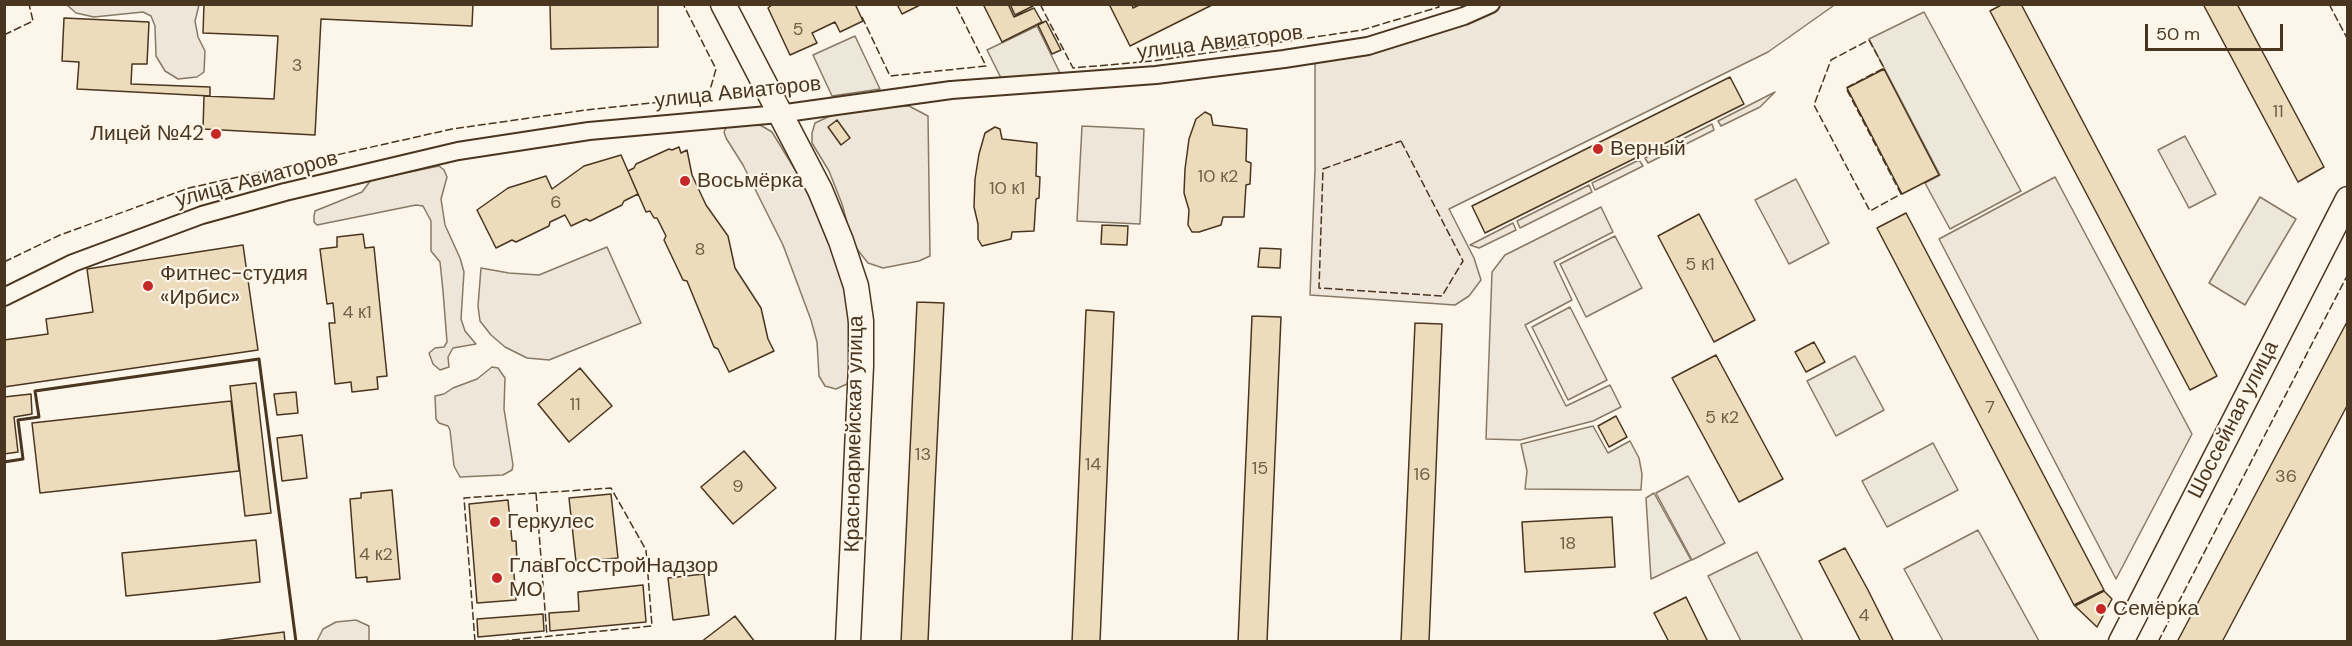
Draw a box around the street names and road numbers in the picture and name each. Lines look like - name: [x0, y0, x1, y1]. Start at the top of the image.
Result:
- street label: улица Авиаторов: [1136, 20, 1304, 66]
- street label: улица Авиаторов: [654, 72, 822, 114]
- street label: улица Авиаторов: [173, 146, 341, 214]
- street label: Красноармейская улица: [840, 315, 870, 553]
- street label: Шоссейная улица: [2183, 337, 2285, 503]

